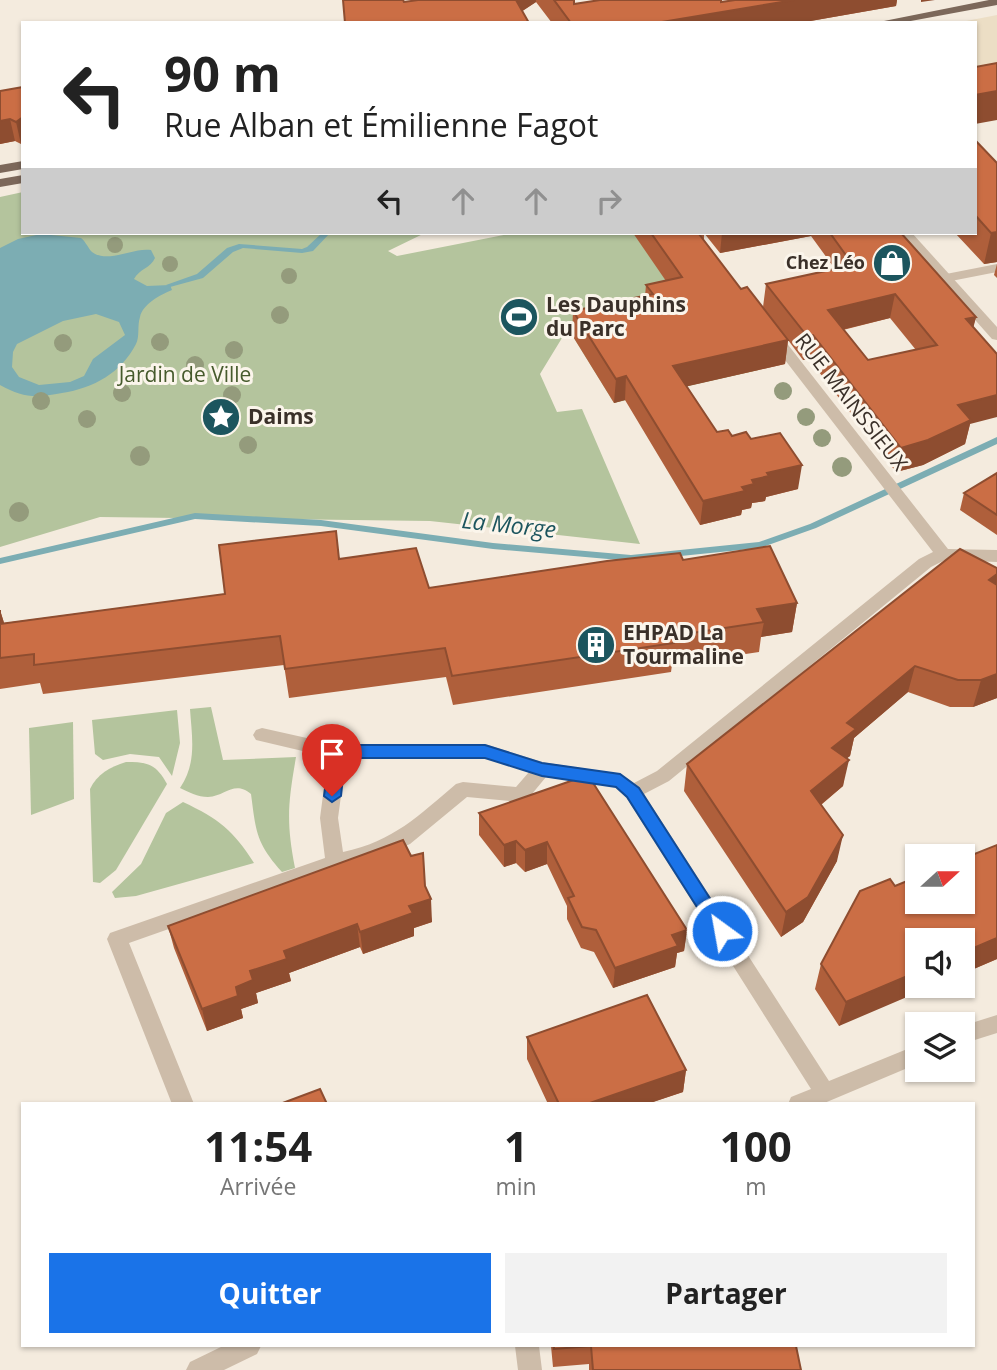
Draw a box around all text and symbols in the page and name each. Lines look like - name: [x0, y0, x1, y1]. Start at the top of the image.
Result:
- text: 90 m: [164, 40, 281, 106]
- icon: left: [49, 49, 140, 140]
- text: Rue Alban et Émilienne Fagot: [164, 103, 598, 146]
- icon: left: [371, 182, 409, 220]
- icon: ahead: [444, 182, 482, 220]
- icon: ahead: [517, 182, 555, 220]
- icon: right: [590, 182, 628, 220]
- shop icon: Chez Léo: [871, 242, 913, 284]
- place label: Chez Léo: [786, 250, 865, 274]
- place label: Les Dauphins du Parc: [546, 290, 686, 342]
- sports icon: Les Dauphins du Parc: [498, 296, 540, 338]
- street label: RUE MAINSSIEUX: [789, 327, 915, 477]
- park label: Jardin de Ville: [117, 360, 251, 388]
- place icon: Daims: [200, 396, 242, 438]
- place label: Daims: [248, 402, 314, 430]
- water label: La Morge: [460, 503, 558, 545]
- place label: EHPAD La Tourmaline: [623, 618, 744, 670]
- building icon: EHPAD La Tourmaline: [575, 624, 617, 666]
- pin: [302, 724, 362, 796]
- icon: arrive: [313, 735, 351, 773]
- north arrow: [905, 844, 975, 914]
- map controls: [905, 844, 975, 1082]
- position arrow: [685, 894, 759, 968]
- button: sound: [905, 928, 975, 998]
- button: layers: [905, 1012, 975, 1082]
- text: 11:54: [204, 1117, 312, 1174]
- text: 1: [504, 1117, 528, 1174]
- text: 100: [720, 1117, 792, 1174]
- text: Arrivée: [220, 1170, 296, 1202]
- text: min: [495, 1170, 537, 1202]
- text: m: [745, 1170, 766, 1202]
- button: Quitter: [49, 1253, 491, 1333]
- button: Partager: [505, 1253, 947, 1333]

